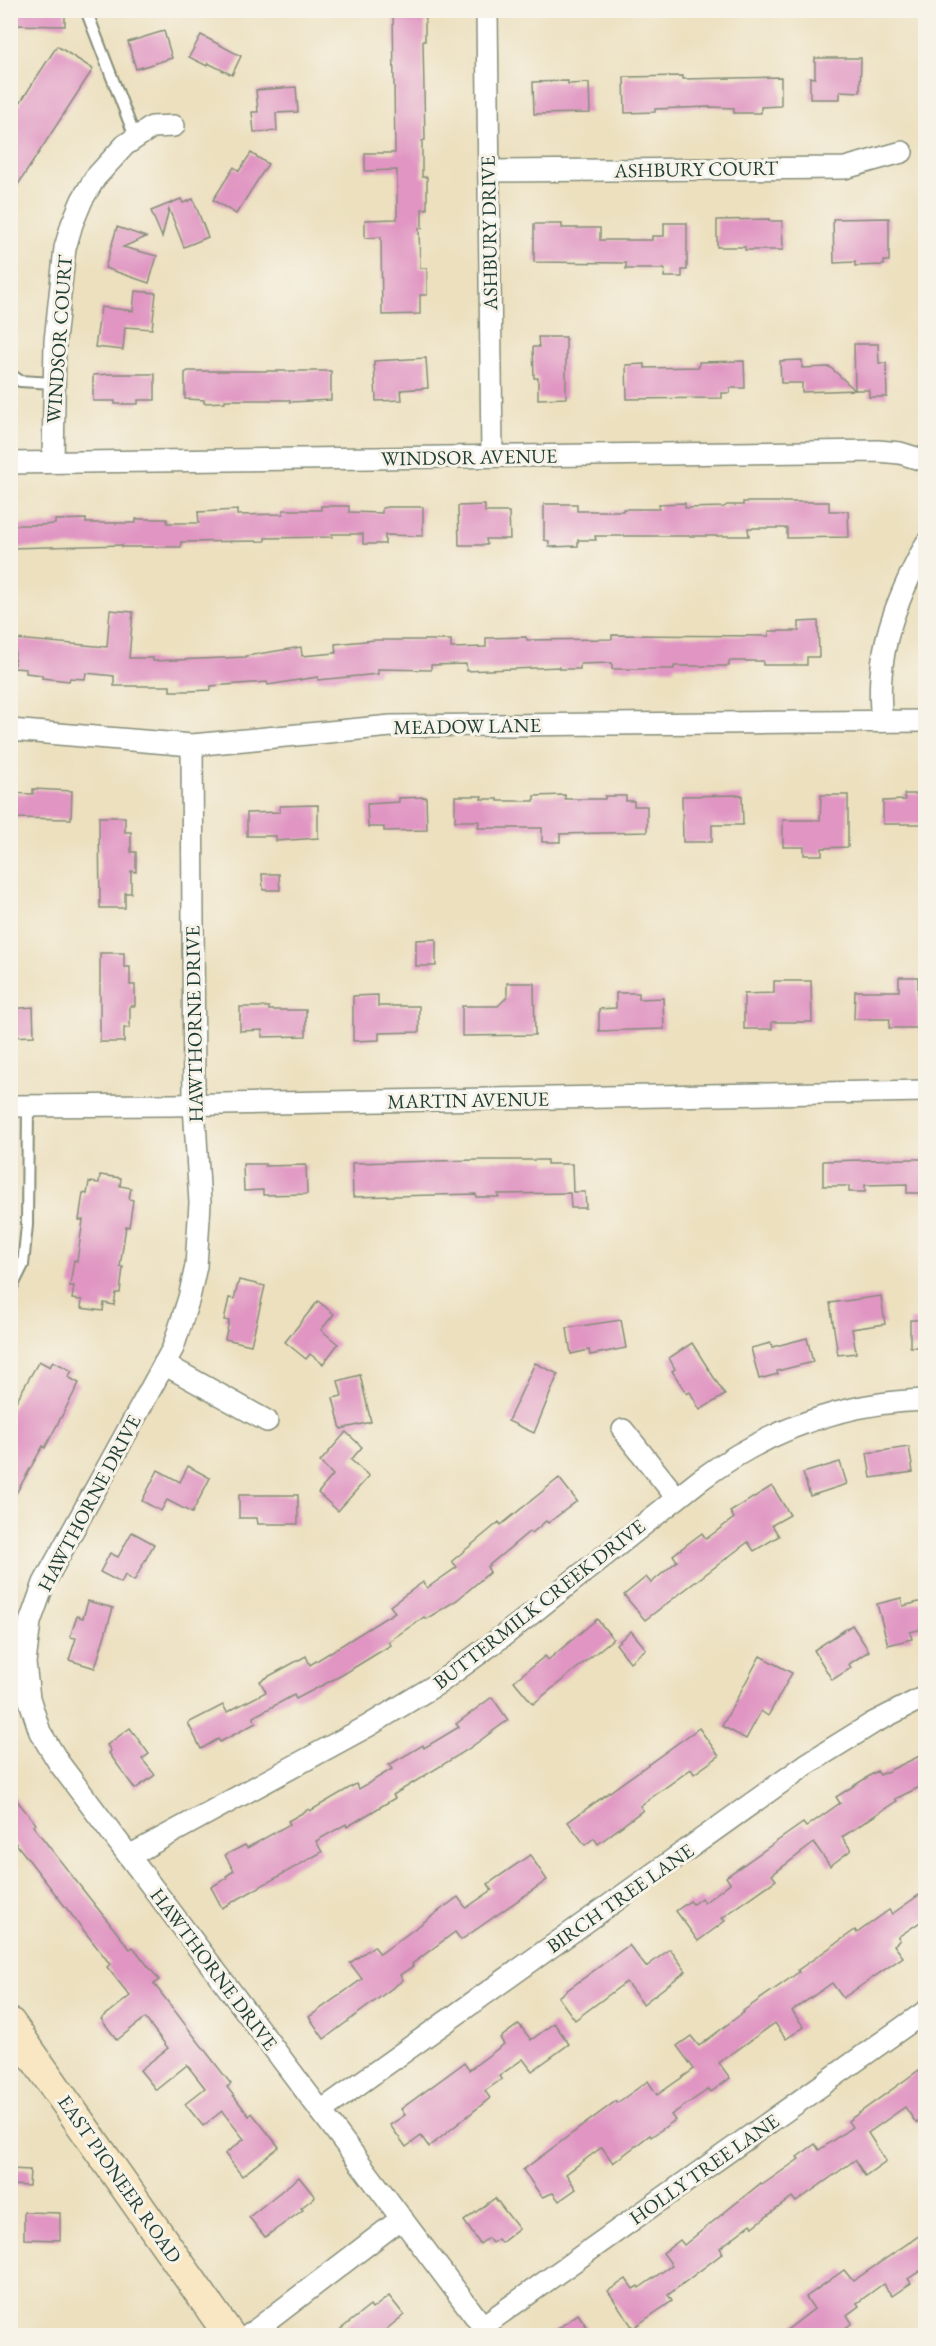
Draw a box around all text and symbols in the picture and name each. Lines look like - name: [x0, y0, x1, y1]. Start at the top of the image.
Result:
- street label: ASHBURY DRIVE: [475, 155, 503, 312]
- street label: ASHBURY COURT: [613, 155, 779, 183]
- street label: WINDSOR COURT: [40, 253, 78, 424]
- street label: WINDSOR AVENUE: [381, 442, 557, 472]
- street label: MEADOW LANE: [393, 712, 541, 740]
- street label: HAWTHORNE DRIVE: [179, 925, 209, 1123]
- street label: MARTIN AVENUE: [387, 1086, 549, 1114]
- street label: HAWTHORNE DRIVE: [31, 1410, 147, 1596]
- street label: BUTTERMILK CREEK DRIVE: [428, 1513, 650, 1695]
- street label: BIRCH TREE LANE: [541, 1837, 699, 1959]
- street label: HAWTHORNE DRIVE: [144, 1883, 284, 2055]
- street label: EAST PIONEER ROAD: [52, 2090, 188, 2268]
- street label: HOLLY TREE LANE: [624, 2108, 784, 2230]

